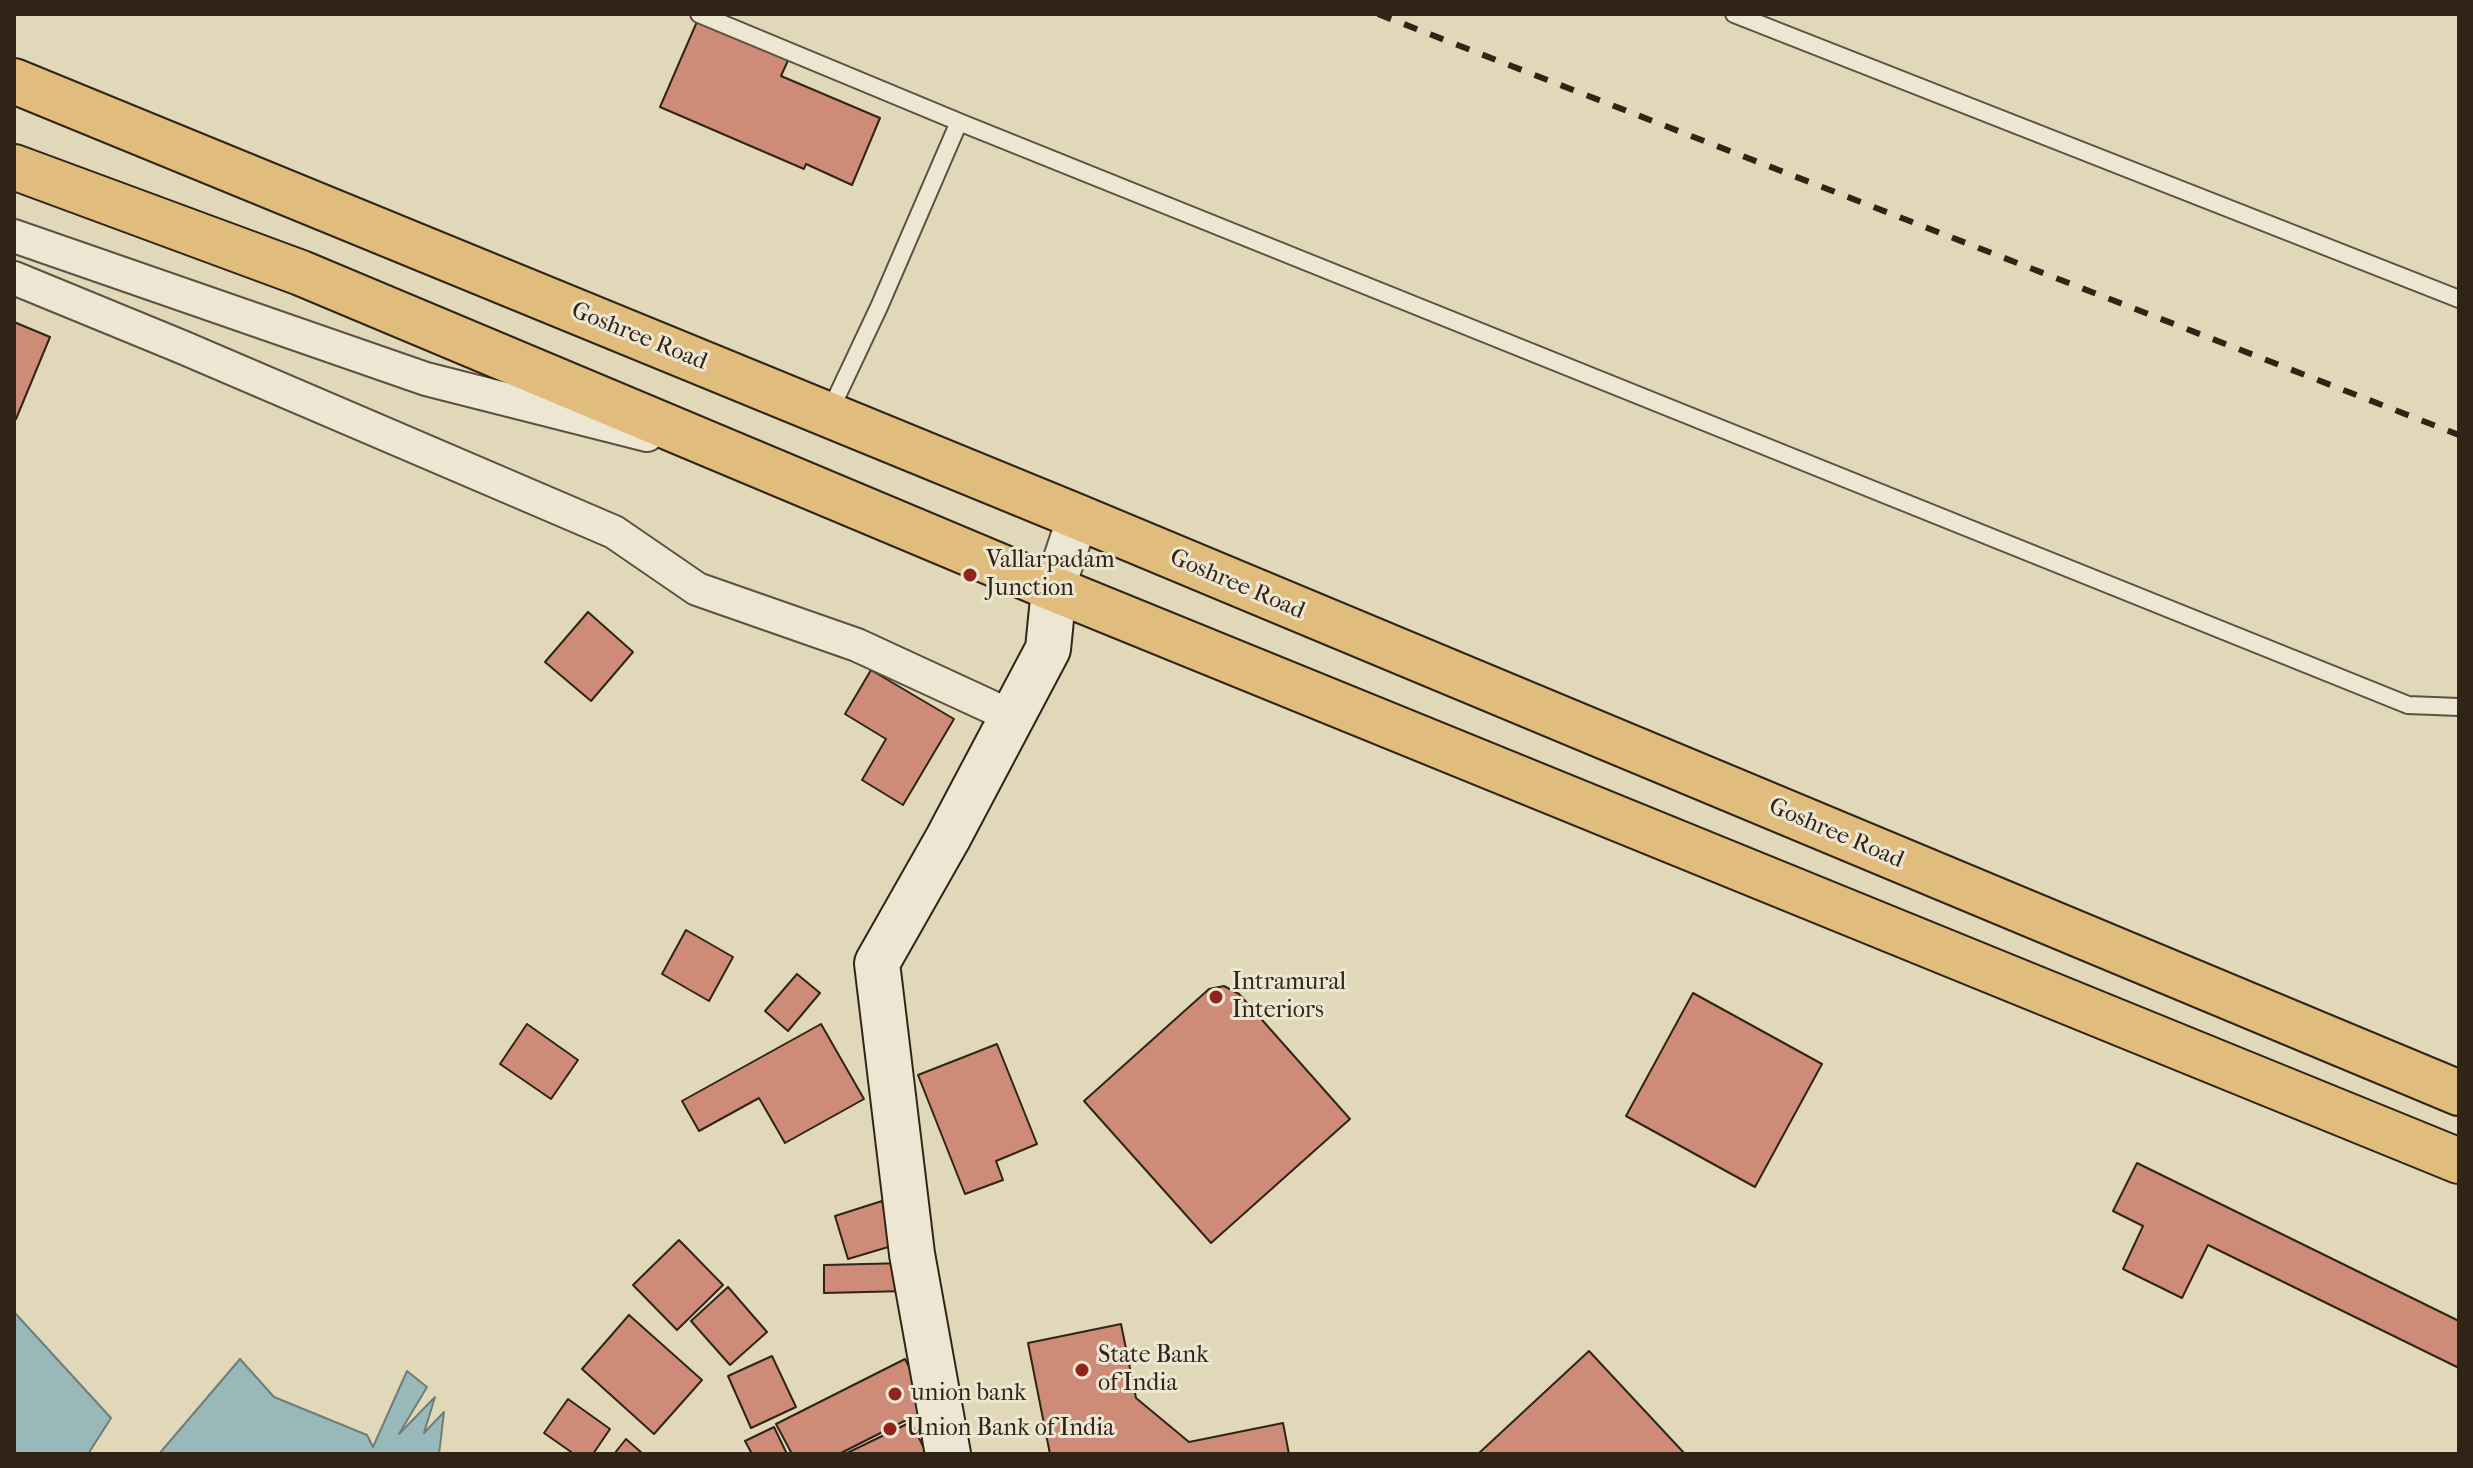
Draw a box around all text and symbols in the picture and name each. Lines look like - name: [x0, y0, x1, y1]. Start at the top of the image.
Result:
- street label: Goshree Road: [567, 297, 711, 377]
- street label: Goshree Road: [1165, 544, 1309, 626]
- place label: Vallarpadam Junction: [986, 547, 1115, 603]
- marker: Vallarpadam Junction: [961, 566, 979, 584]
- street label: Goshree Road: [1764, 793, 1908, 875]
- place label: Intramural Interiors: [1232, 969, 1346, 1025]
- marker: Intramural Interiors: [1207, 988, 1225, 1006]
- place label: State Bank of India: [1098, 1342, 1209, 1398]
- marker: State Bank of India: [1073, 1361, 1091, 1379]
- place label: union bank: [911, 1380, 1026, 1408]
- marker: union bank: [886, 1385, 904, 1403]
- place label: Union Bank of India: [906, 1415, 1114, 1443]
- marker: Union Bank of India: [881, 1420, 899, 1438]

